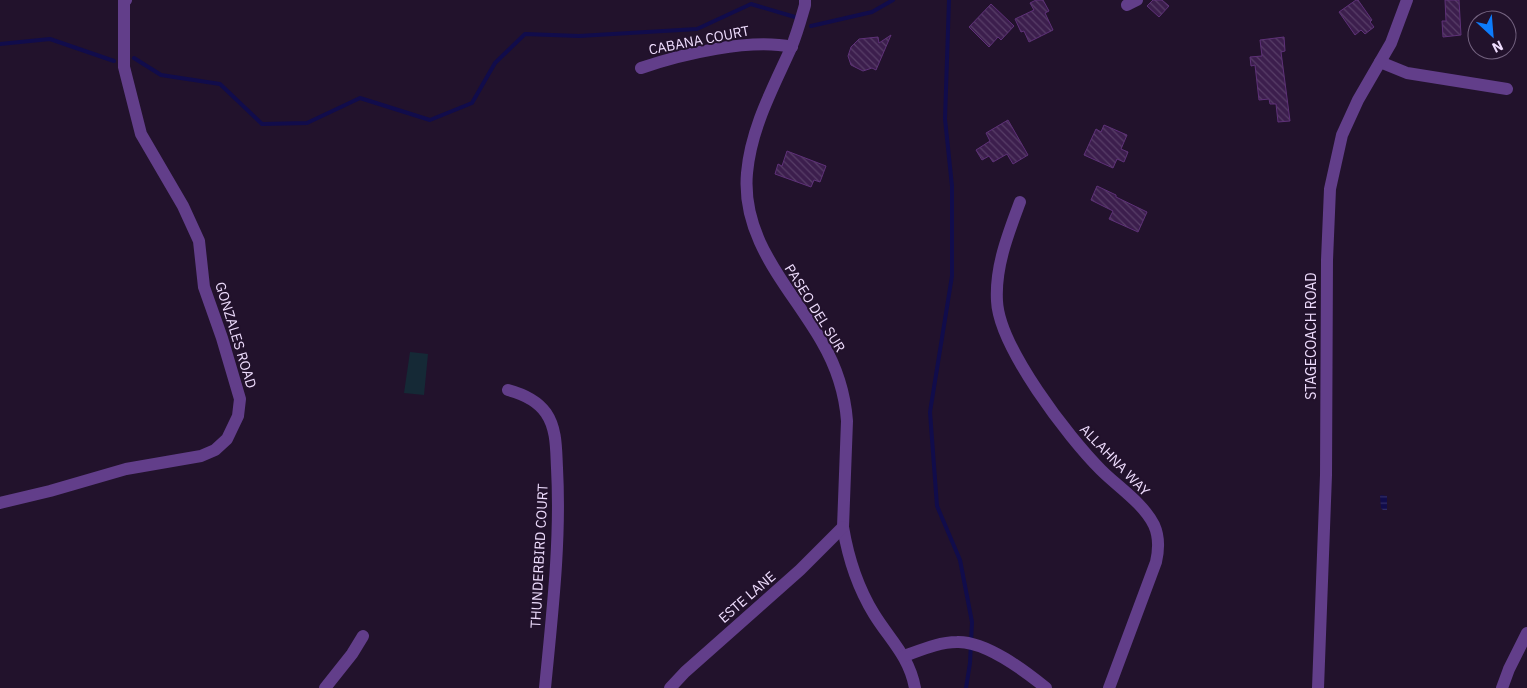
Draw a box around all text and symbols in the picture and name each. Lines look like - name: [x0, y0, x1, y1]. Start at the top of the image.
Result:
- north arrow: [1467, 10, 1517, 60]
- street label: CABANA COURT: [647, 21, 751, 59]
- text: N: [1489, 36, 1506, 57]
- street label: PASEO DEL SUR: [781, 260, 849, 356]
- street label: STAGECOACH ROAD: [1302, 272, 1320, 400]
- street label: GONZALES ROAD: [211, 280, 261, 390]
- street label: ALLAHNA WAY: [1076, 420, 1154, 500]
- street label: THUNDERBIRD COURT: [526, 483, 552, 629]
- street label: ESTE LANE: [715, 567, 779, 627]

